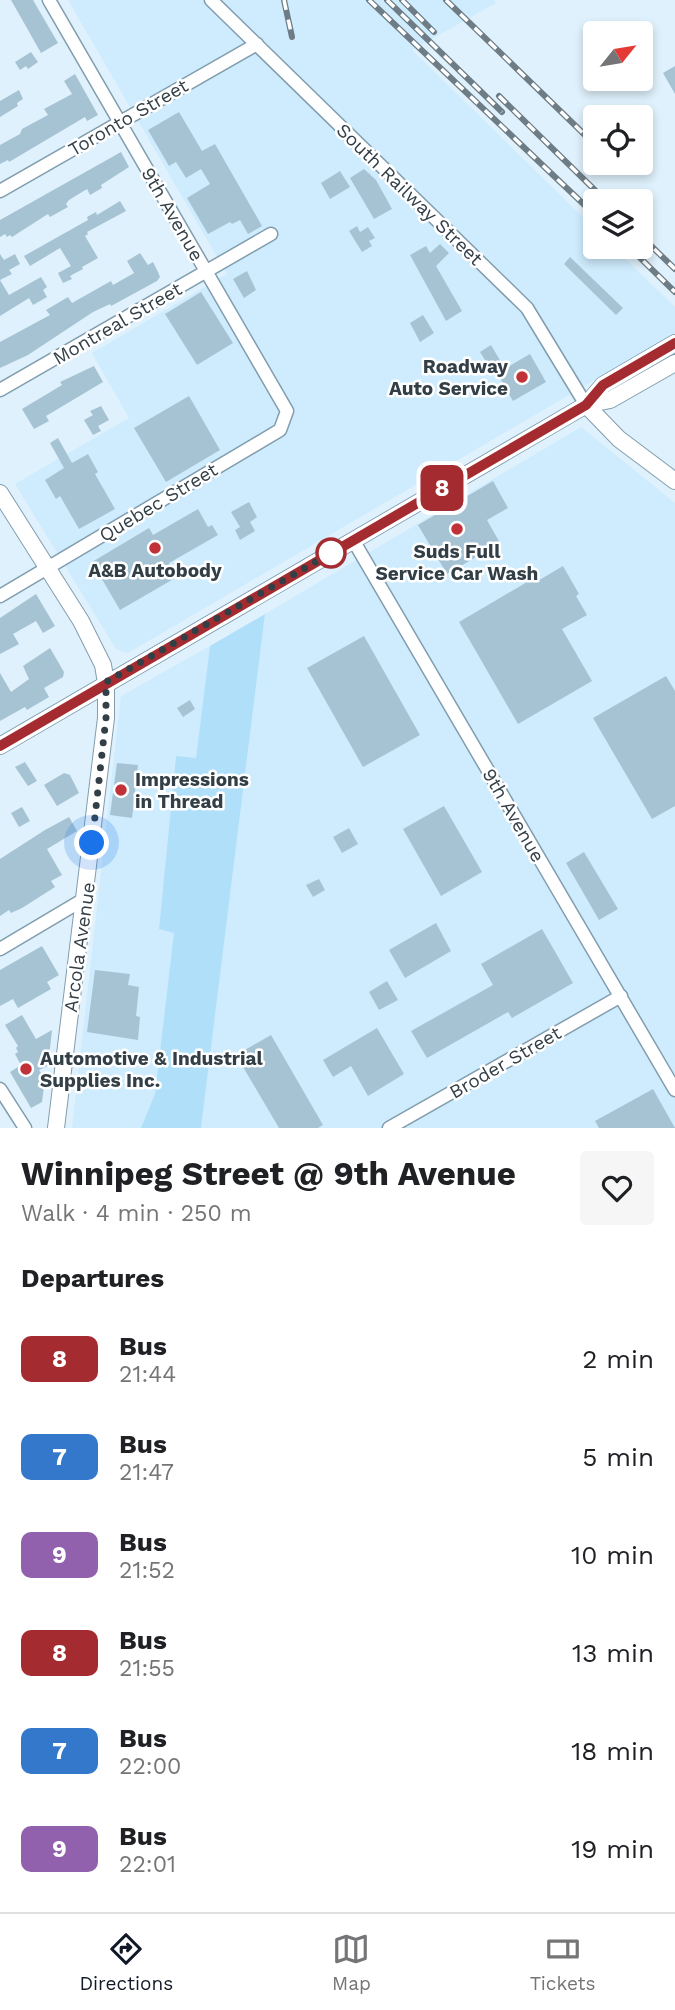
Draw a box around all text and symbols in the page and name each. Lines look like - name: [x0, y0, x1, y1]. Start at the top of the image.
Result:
- north arrow: [583, 21, 653, 91]
- map controls: [583, 21, 653, 259]
- street label: Toronto Street: [64, 74, 192, 161]
- button: locate: [583, 105, 653, 175]
- street label: South Railway Street: [332, 119, 488, 270]
- street label: 9th Avenue: [137, 163, 209, 265]
- button: layers: [583, 189, 653, 259]
- street label: Montreal Street: [49, 277, 186, 370]
- place label: Roadway Auto Service: [389, 355, 508, 400]
- marker: Roadway Auto Service: [514, 369, 530, 385]
- street label: Quebec Street: [95, 458, 222, 547]
- line badge: 8: [419, 465, 465, 511]
- text: 8: [434, 474, 450, 502]
- marker: Suds Full Service Car Wash: [449, 521, 465, 537]
- unlabelled marker: [316, 538, 346, 568]
- marker: A&B Autobody: [147, 540, 163, 556]
- place label: Suds Full Service Car Wash: [376, 540, 538, 585]
- place label: A&B Autobody: [88, 559, 222, 582]
- street label: 9th Avenue: [478, 764, 550, 866]
- place label: Impressions in Thread: [135, 768, 249, 813]
- marker: Impressions in Thread: [113, 782, 129, 798]
- your location: [74, 825, 109, 860]
- street label: Arcola Avenue: [59, 881, 100, 1014]
- street label: Broder Street: [445, 1021, 565, 1104]
- place label: Automotive & Industrial Supplies Inc.: [40, 1047, 263, 1092]
- marker: Automotive & Industrial Supplies Inc.: [18, 1061, 34, 1077]
- button: heart: [580, 1151, 654, 1225]
- text: Winnipeg Street @ 9th Avenue: [21, 1154, 516, 1193]
- text: Walk · 4 min · 250 m: [21, 1200, 252, 1227]
- text: Departures: [21, 1263, 164, 1293]
- text: Bus: [119, 1331, 167, 1361]
- text: 2 min: [582, 1344, 654, 1374]
- text: 8: [52, 1345, 67, 1373]
- text: 21:44: [119, 1361, 176, 1388]
- text: Bus: [119, 1429, 167, 1459]
- text: 5 min: [582, 1442, 654, 1472]
- text: 7: [52, 1443, 67, 1471]
- text: 21:47: [119, 1459, 174, 1486]
- text: Bus: [119, 1527, 167, 1557]
- text: 10 min: [571, 1540, 654, 1570]
- text: 9: [52, 1541, 67, 1569]
- text: 21:52: [119, 1557, 175, 1584]
- text: Bus: [119, 1625, 167, 1655]
- text: 13 min: [572, 1638, 654, 1668]
- text: 8: [52, 1639, 67, 1667]
- text: 21:55: [119, 1655, 175, 1682]
- text: Bus: [119, 1723, 167, 1753]
- text: 18 min: [571, 1736, 654, 1766]
- text: 7: [52, 1737, 67, 1765]
- text: 22:00: [119, 1753, 181, 1780]
- text: Bus: [119, 1821, 167, 1851]
- text: 19 min: [571, 1834, 654, 1864]
- text: 9: [52, 1835, 67, 1863]
- text: 22:01: [119, 1851, 176, 1878]
- tab: Directions: [79, 1930, 173, 1995]
- tab: Map: [332, 1930, 371, 1995]
- tab: Tickets: [530, 1930, 596, 1995]

